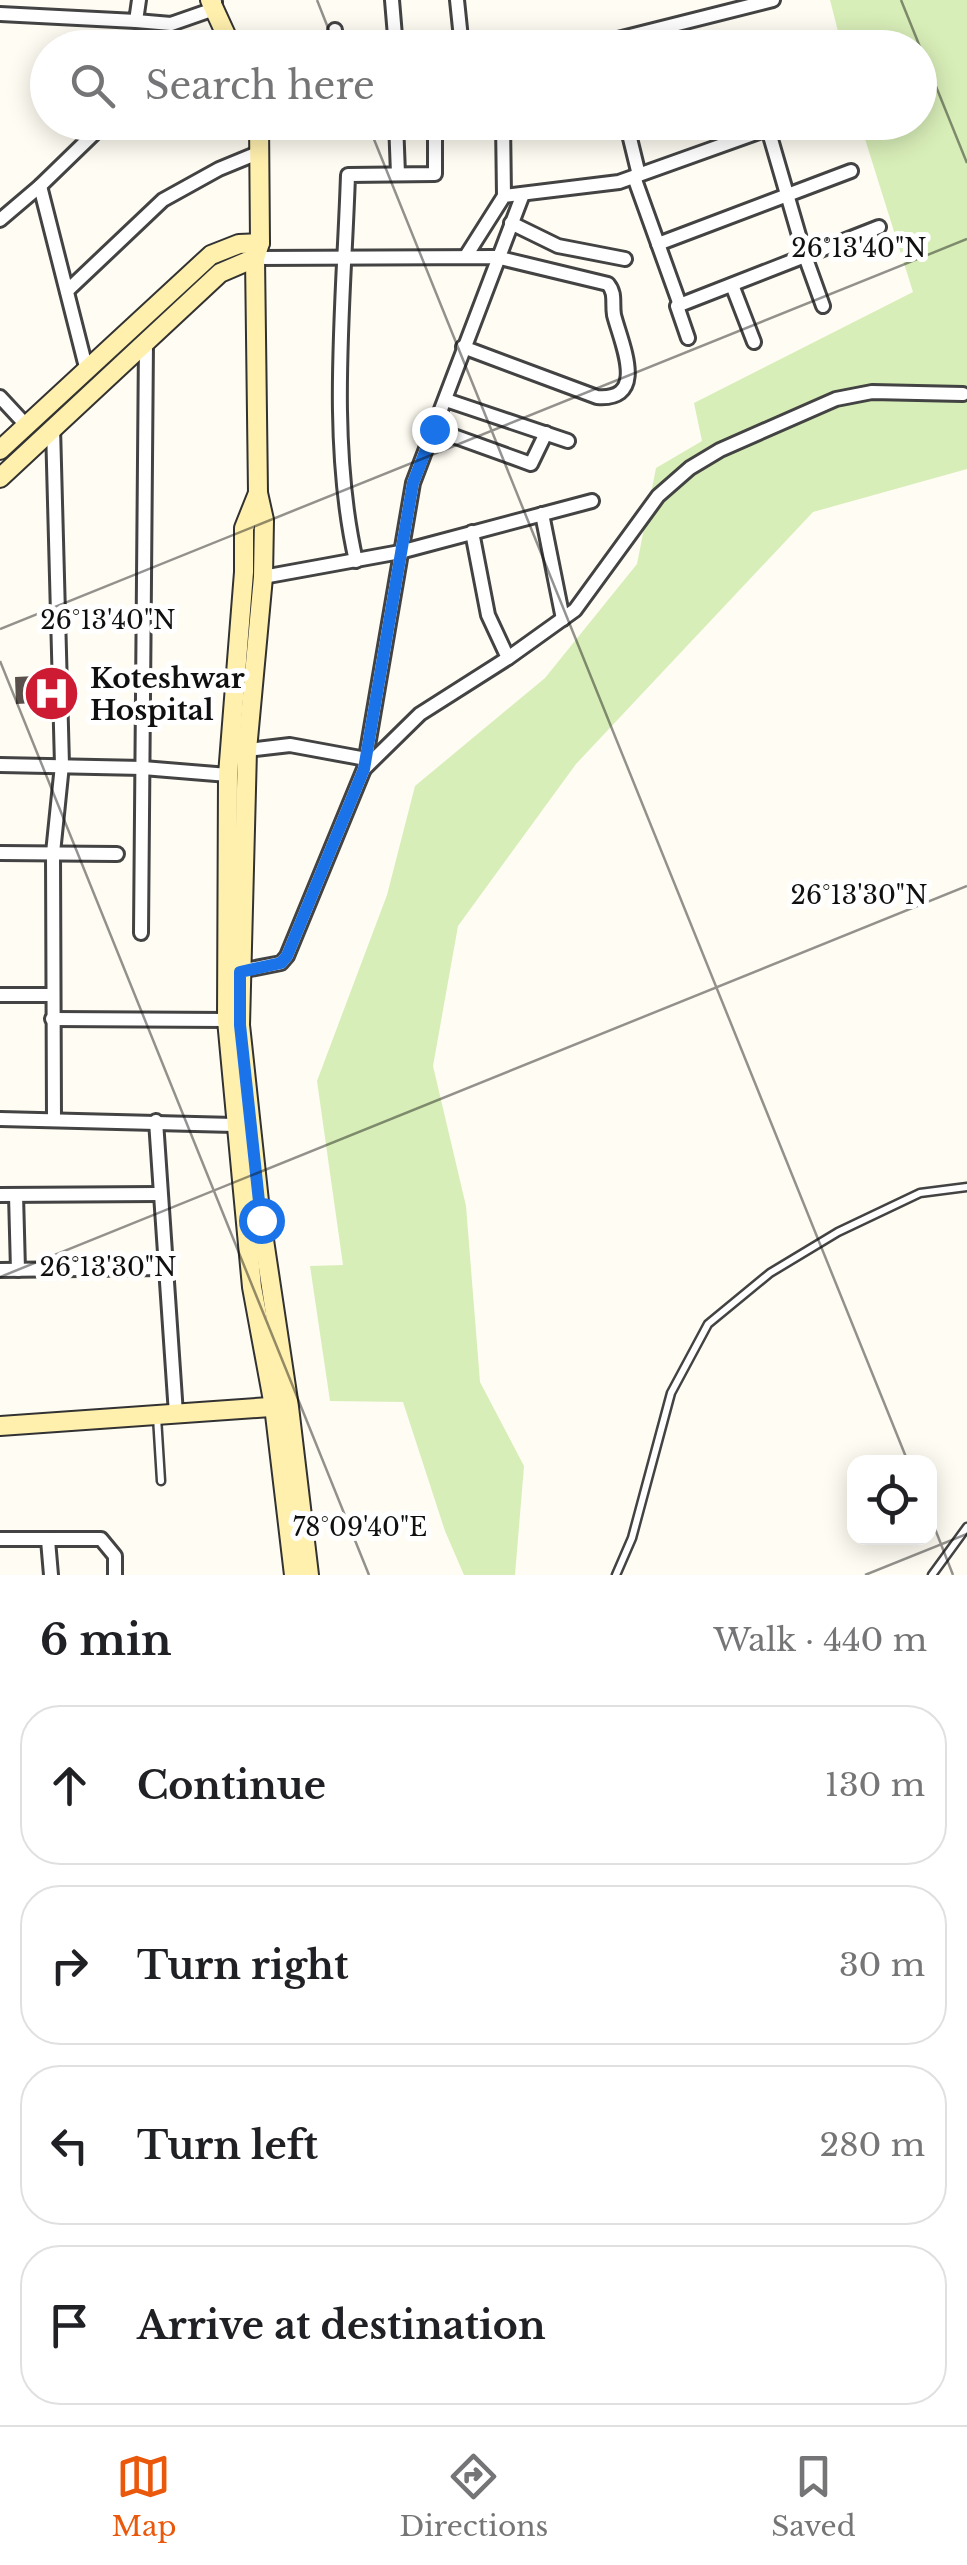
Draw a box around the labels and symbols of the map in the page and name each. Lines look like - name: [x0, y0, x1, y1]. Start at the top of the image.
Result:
- text: 26°13'40"N: [791, 233, 927, 264]
- route end: [412, 407, 458, 453]
- text: 26°13'40"N: [40, 605, 176, 636]
- place label: Koteshwar Hospital: [90, 661, 245, 728]
- hospital icon: Koteshwar Hospital: [21, 664, 81, 724]
- text: 26°13'30"N: [790, 880, 928, 911]
- route start: [239, 1198, 285, 1244]
- text: 26°13'30"N: [39, 1252, 177, 1283]
- text: 78°09'40"E: [293, 1512, 427, 1543]

